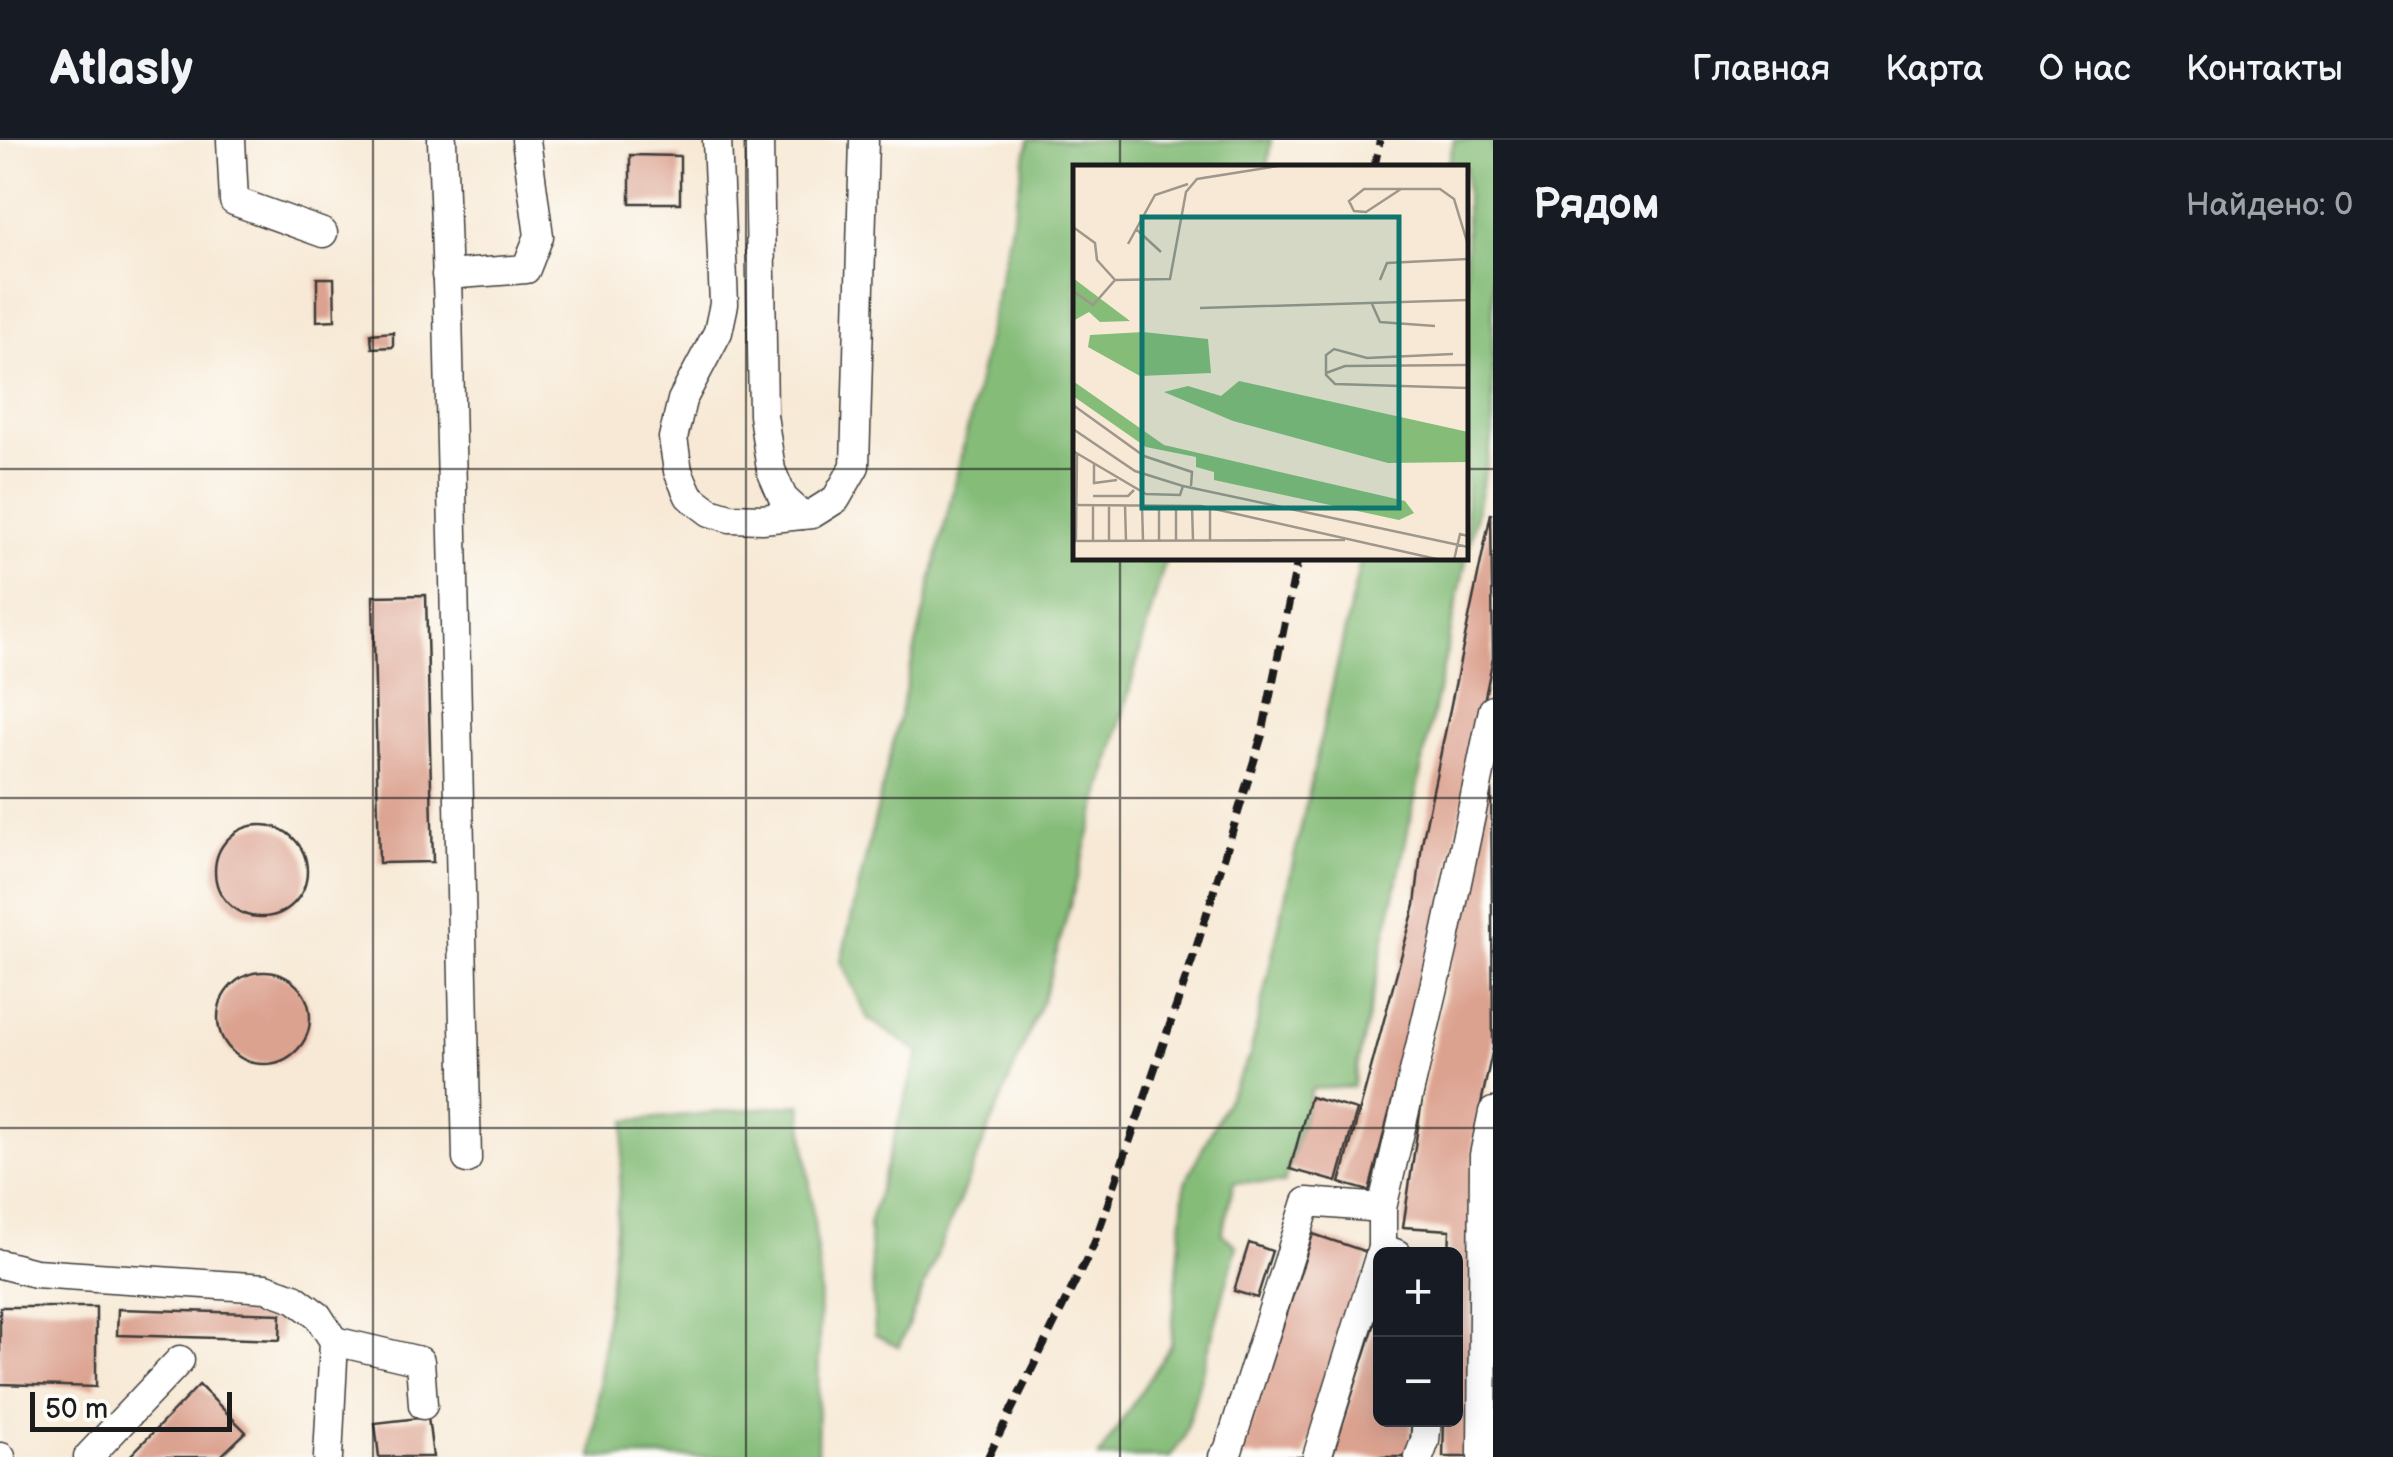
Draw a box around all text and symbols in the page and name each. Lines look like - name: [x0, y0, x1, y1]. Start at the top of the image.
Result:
- text: Atlasly: [50, 41, 193, 98]
- text: Главная: [1692, 48, 1830, 91]
- text: Карта: [1885, 48, 1984, 91]
- text: О нас: [2039, 48, 2131, 91]
- text: Контакты: [2186, 48, 2343, 91]
- inset map: [1073, 165, 1468, 560]
- text: Рядом: [1533, 180, 1660, 231]
- text: Найдено: 0: [2186, 186, 2353, 225]
- map controls: [1373, 1247, 1463, 1427]
- button: +: [1373, 1247, 1463, 1337]
- button: −: [1373, 1337, 1463, 1427]
- scale bar: [30, 1387, 232, 1432]
- text: 50 m: [45, 1393, 108, 1426]

